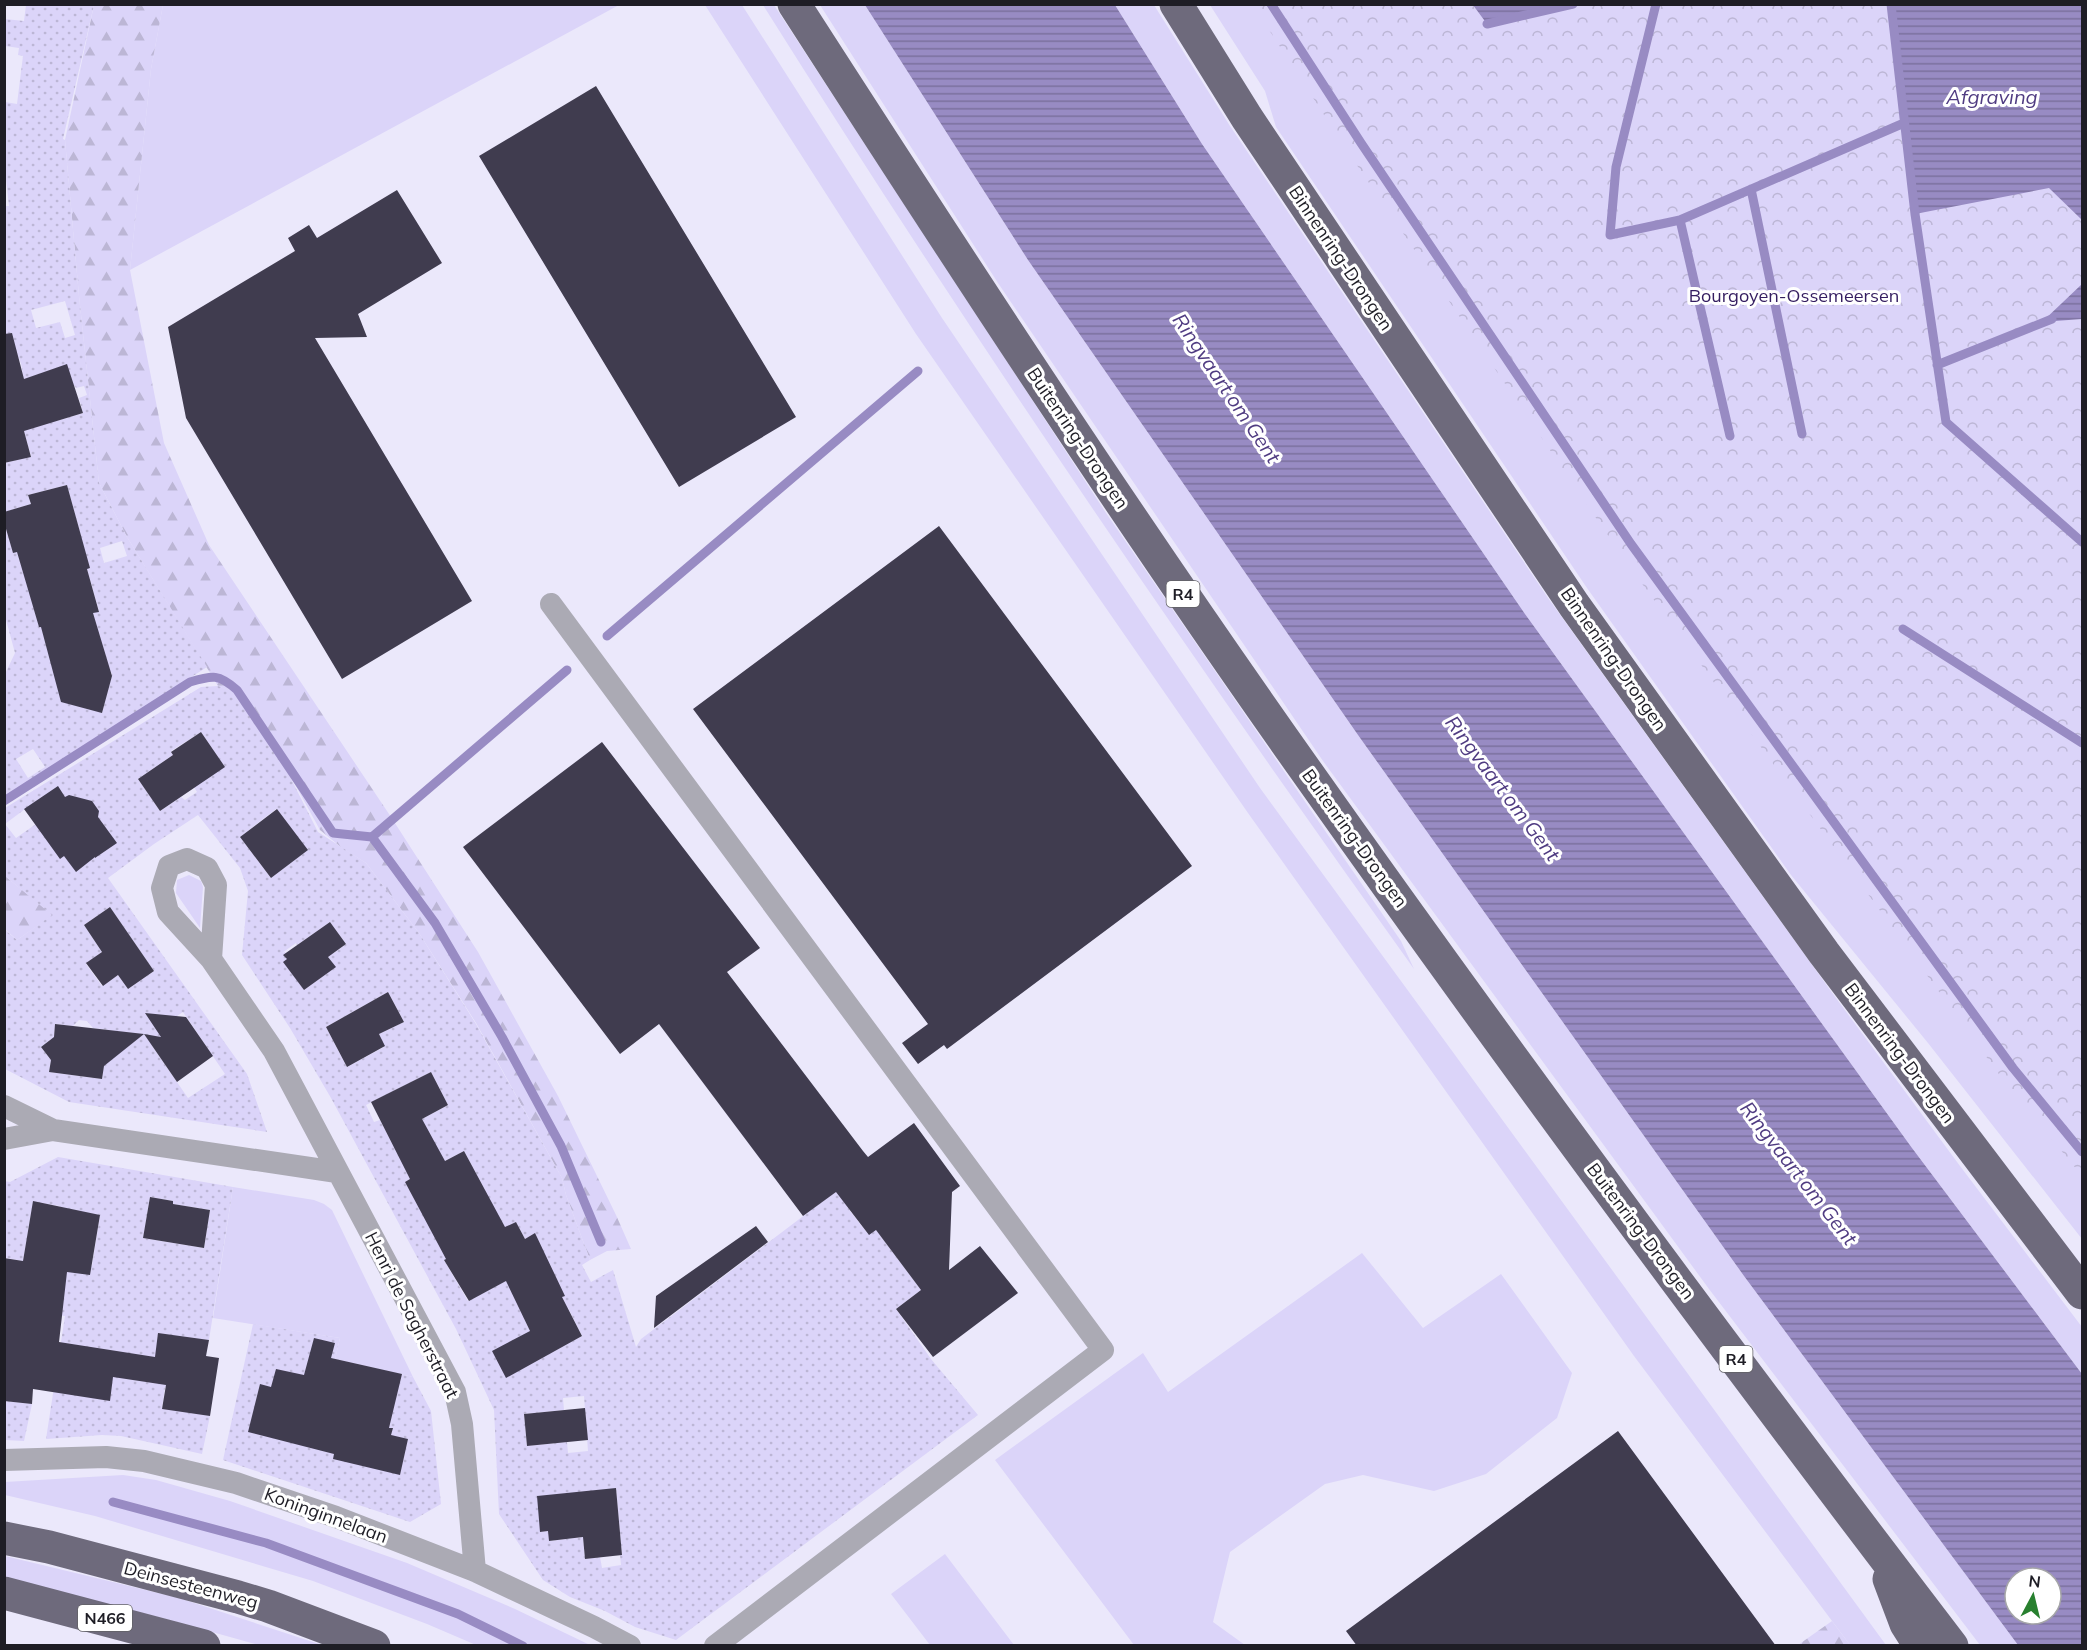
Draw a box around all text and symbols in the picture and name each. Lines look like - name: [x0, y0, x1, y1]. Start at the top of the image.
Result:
- water label: Afgraving: [1945, 84, 2038, 109]
- street label: Binnenring-Drongen: [1284, 181, 1398, 335]
- park label: Bourgoyen-Ossemeersen: [1689, 284, 1899, 307]
- water label: Ringvaart om Gent: [1168, 308, 1287, 468]
- street label: Buitenring-Drongen: [1022, 363, 1134, 513]
- road number: R4: [1166, 581, 1200, 607]
- street label: Binnenring-Drongen: [1556, 583, 1672, 735]
- water label: Ringvaart om Gent: [1440, 711, 1566, 866]
- street label: Buitenring-Drongen: [1297, 764, 1413, 912]
- street label: Binnenring-Drongen: [1840, 978, 1960, 1128]
- water label: Ringvaart om Gent: [1735, 1096, 1863, 1251]
- street label: Buitenring-Drongen: [1582, 1158, 1700, 1304]
- street label: Henri de Sagherstraat: [360, 1228, 464, 1402]
- road number: R4: [1720, 1346, 1752, 1372]
- street label: Koninginnelaan: [261, 1482, 391, 1548]
- street label: Deinsesteenweg: [121, 1556, 261, 1614]
- north arrow: [2003, 1566, 2063, 1626]
- text: N: [2028, 1570, 2042, 1592]
- road number: N466: [78, 1605, 132, 1631]

